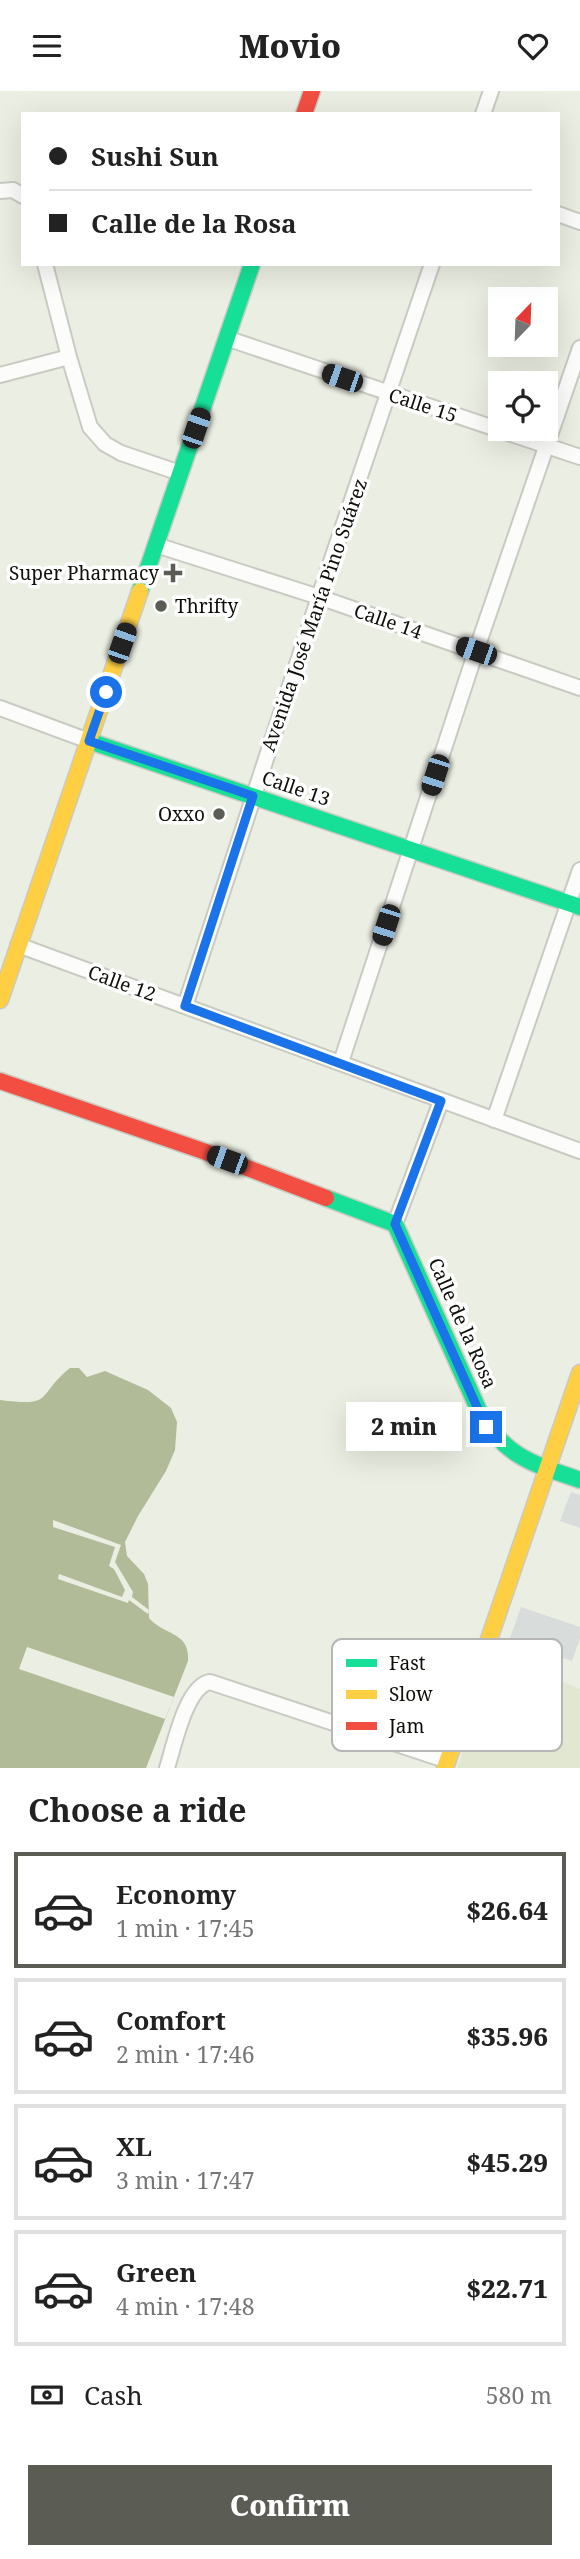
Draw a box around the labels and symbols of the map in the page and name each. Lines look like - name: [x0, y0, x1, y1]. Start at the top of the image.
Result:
- north arrow: [488, 287, 558, 357]
- car: [319, 361, 366, 395]
- street label: Calle 15: [385, 382, 461, 428]
- car: [180, 405, 213, 451]
- street label: Avenida José María Pino Suárez: [255, 475, 373, 755]
- place label: Super Pharmacy: [9, 560, 159, 586]
- marker: Super Pharmacy: [165, 565, 181, 581]
- place label: Thrifty: [175, 593, 238, 619]
- street label: Calle 14: [350, 597, 426, 645]
- marker: Thrifty: [153, 598, 169, 614]
- car: [106, 620, 139, 666]
- car: [453, 634, 500, 668]
- route start: [90, 676, 122, 708]
- car: [419, 752, 452, 798]
- street label: Calle 13: [258, 764, 334, 812]
- place label: Oxxo: [158, 801, 205, 827]
- marker: Oxxo: [211, 806, 227, 822]
- car: [370, 902, 403, 948]
- street label: Calle 12: [84, 959, 160, 1007]
- car: [204, 1143, 251, 1177]
- street label: Calle de la Rosa: [423, 1254, 503, 1392]
- callout: 2 min: [346, 1403, 462, 1451]
- route end: [470, 1411, 502, 1443]
- legend: [332, 1639, 562, 1751]
- text: Fast: [389, 1650, 426, 1676]
- text: Slow: [389, 1681, 433, 1707]
- text: Jam: [388, 1713, 424, 1739]

